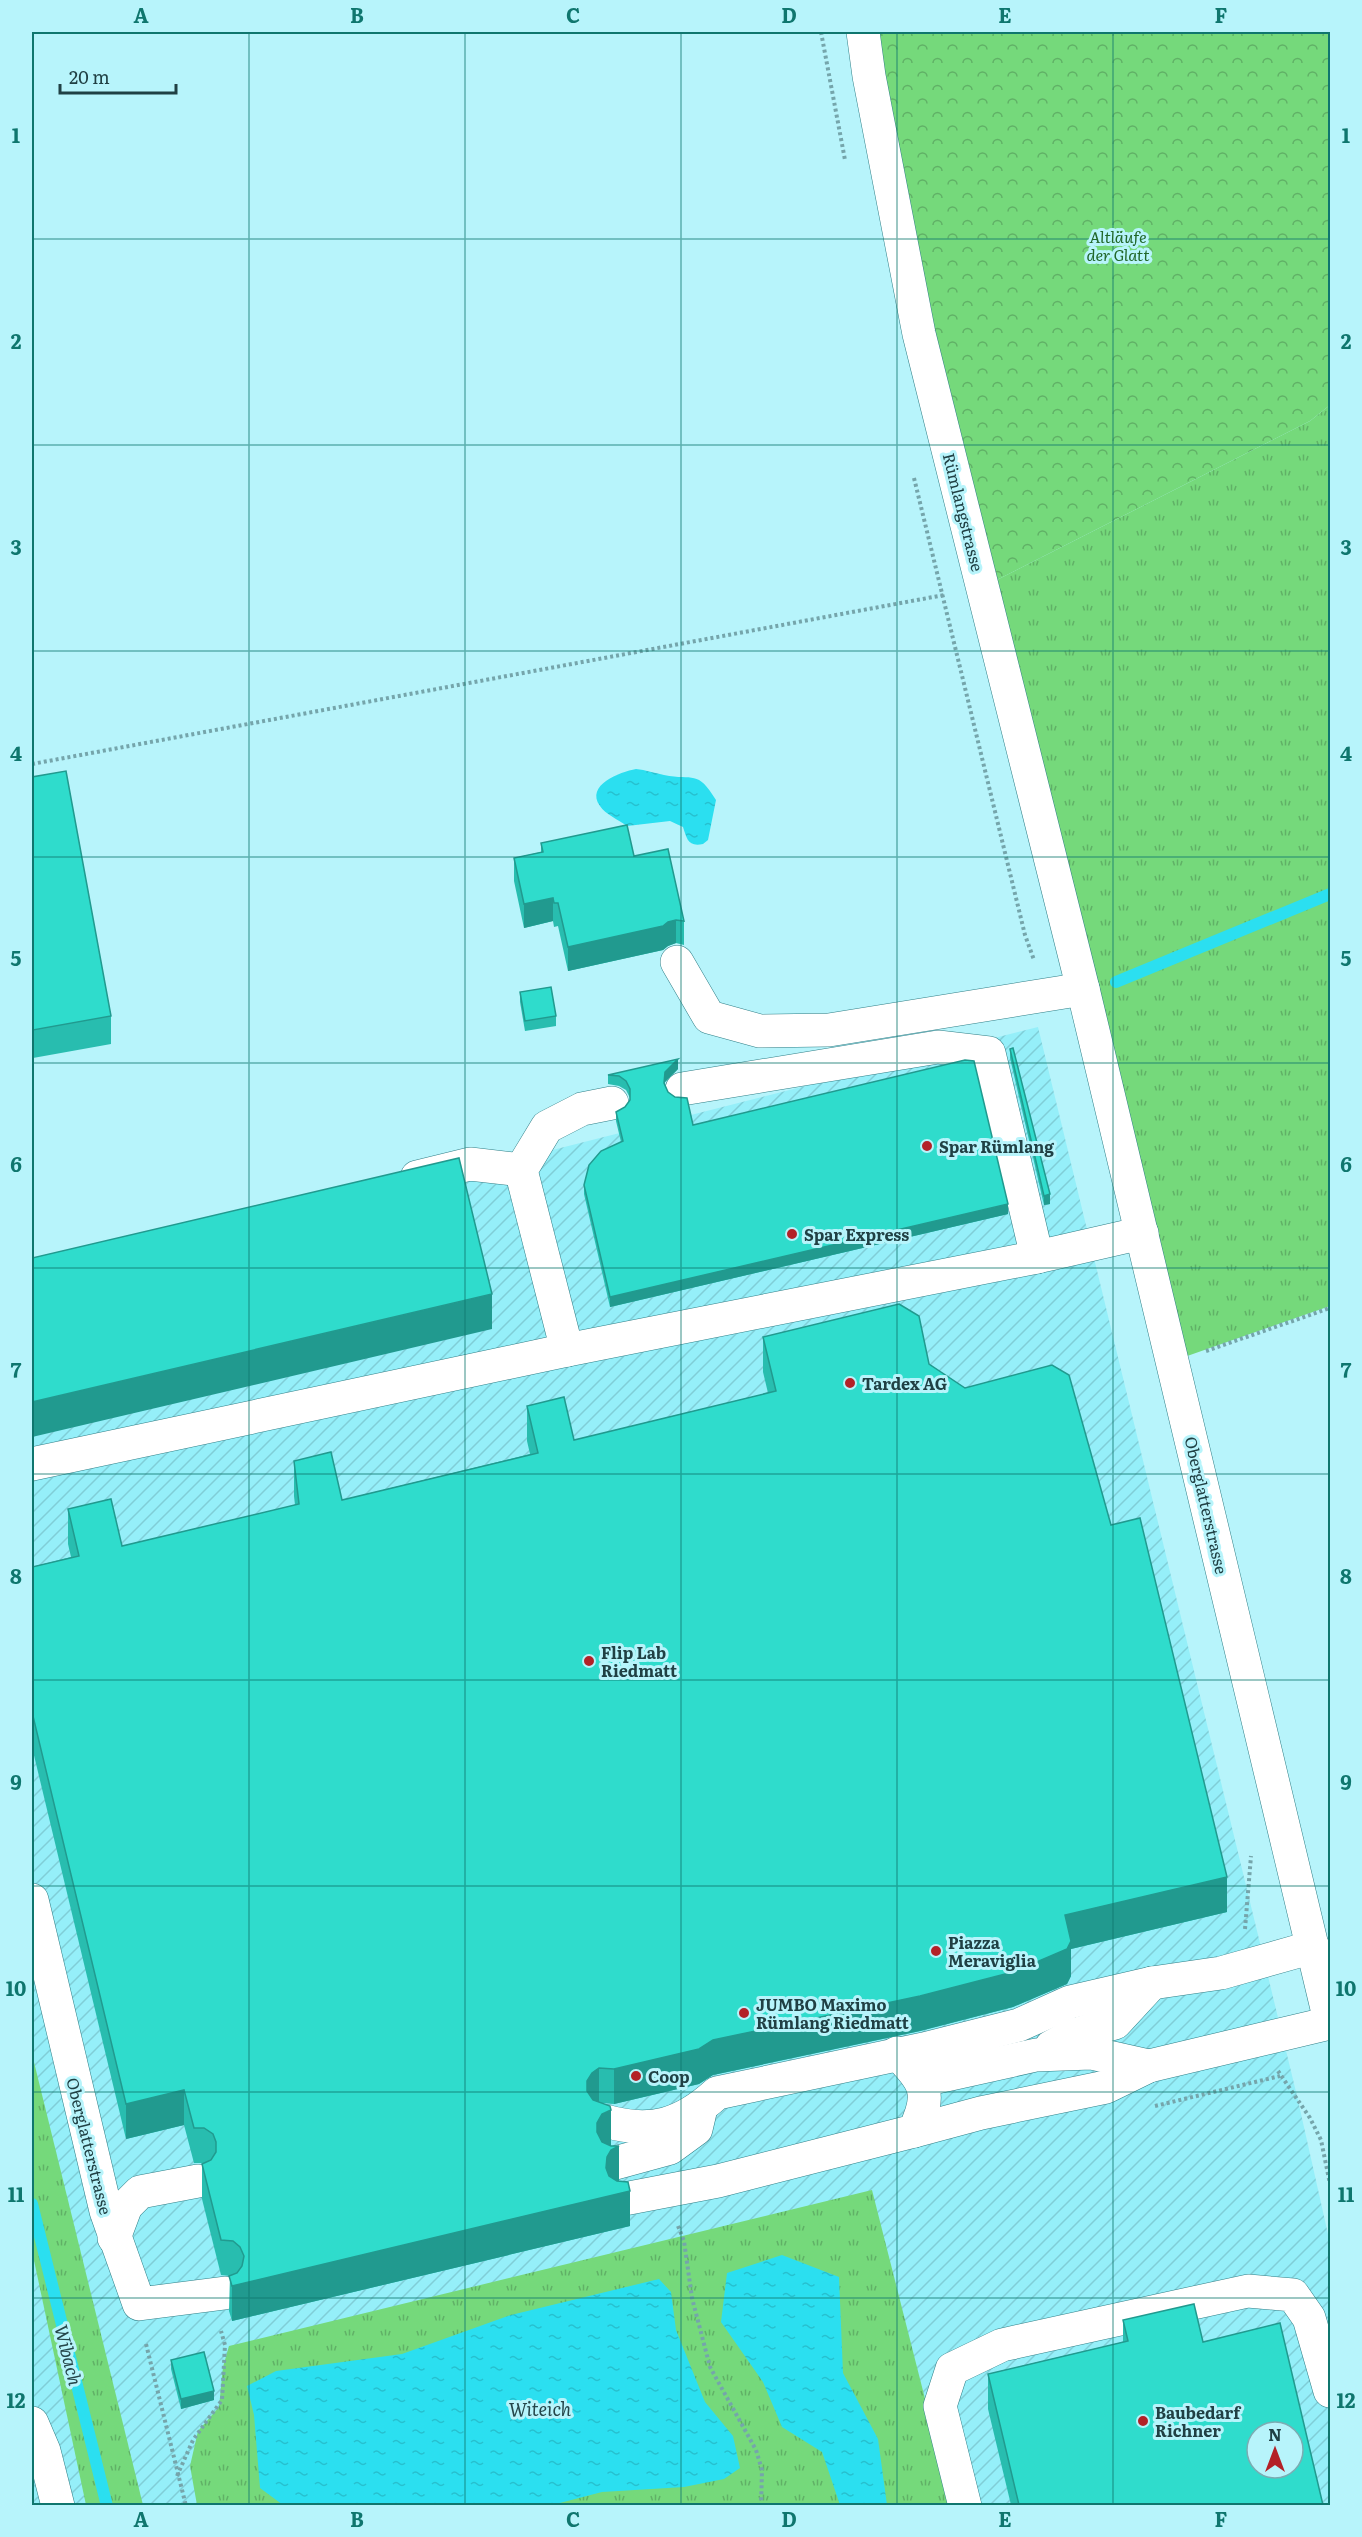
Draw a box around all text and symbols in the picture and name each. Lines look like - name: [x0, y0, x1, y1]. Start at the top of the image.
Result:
- text: A: [133, 0, 149, 29]
- text: B: [350, 0, 364, 29]
- text: C: [566, 0, 580, 29]
- text: D: [781, 0, 797, 29]
- text: E: [998, 0, 1012, 29]
- text: F: [1215, 0, 1228, 29]
- scale bar: [60, 57, 176, 95]
- text: 20 m: [69, 63, 110, 90]
- text: 1: [12, 119, 20, 149]
- text: 1: [1342, 119, 1350, 149]
- park label: Altläufe der Glatt: [1086, 224, 1150, 266]
- text: 2: [11, 325, 22, 355]
- text: 2: [1341, 325, 1352, 355]
- street label: Rümlangstrasse: [938, 450, 990, 574]
- text: 3: [10, 531, 22, 561]
- text: 3: [1340, 531, 1352, 561]
- text: 4: [10, 737, 22, 767]
- text: 4: [1340, 737, 1352, 767]
- text: 5: [11, 942, 22, 972]
- text: 5: [1341, 942, 1352, 972]
- place label: Spar Rümlang: [939, 1134, 1054, 1158]
- marker: Spar Rümlang: [920, 1139, 934, 1153]
- text: 6: [10, 1148, 22, 1178]
- text: 6: [1340, 1148, 1352, 1178]
- place label: Spar Express: [804, 1222, 909, 1246]
- marker: Spar Express: [785, 1227, 799, 1241]
- text: 7: [11, 1354, 22, 1384]
- text: 7: [1341, 1354, 1352, 1384]
- place label: Tardex AG: [862, 1371, 947, 1395]
- marker: Tardex AG: [843, 1376, 857, 1390]
- street label: Oberglatterstrasse: [1180, 1434, 1234, 1576]
- text: 8: [10, 1560, 22, 1590]
- text: 8: [1340, 1560, 1352, 1590]
- place label: Flip Lab Riedmatt: [601, 1640, 677, 1682]
- marker: Flip Lab Riedmatt: [582, 1654, 596, 1668]
- text: 9: [10, 1766, 22, 1796]
- text: 9: [1340, 1766, 1352, 1796]
- place label: Piazza Meraviglia: [948, 1930, 1037, 1972]
- marker: Piazza Meraviglia: [929, 1944, 943, 1958]
- text: 10: [6, 1972, 26, 2002]
- text: 10: [1336, 1972, 1356, 2002]
- place label: JUMBO Maximo Rümlang Riedmatt: [756, 1992, 909, 2034]
- marker: JUMBO Maximo Rümlang Riedmatt: [737, 2006, 751, 2020]
- place label: Coop: [648, 2064, 690, 2088]
- marker: Coop: [629, 2069, 643, 2083]
- street label: Oberglatterstrasse: [61, 2075, 119, 2217]
- text: 11: [8, 2178, 24, 2208]
- text: 11: [1338, 2178, 1354, 2208]
- water label: Wibach: [48, 2322, 90, 2389]
- text: 12: [6, 2384, 26, 2414]
- text: 12: [1336, 2384, 1356, 2414]
- water label: Witeich: [509, 2395, 572, 2422]
- place label: Baubedarf Richner: [1155, 2400, 1242, 2442]
- marker: Baubedarf Richner: [1136, 2414, 1150, 2428]
- north arrow: [1245, 2420, 1305, 2480]
- text: N: [1268, 2422, 1282, 2446]
- text: A: [133, 2503, 149, 2533]
- text: B: [350, 2503, 364, 2533]
- text: C: [566, 2503, 580, 2533]
- text: D: [781, 2503, 797, 2533]
- text: E: [998, 2503, 1012, 2533]
- text: F: [1215, 2503, 1228, 2533]

